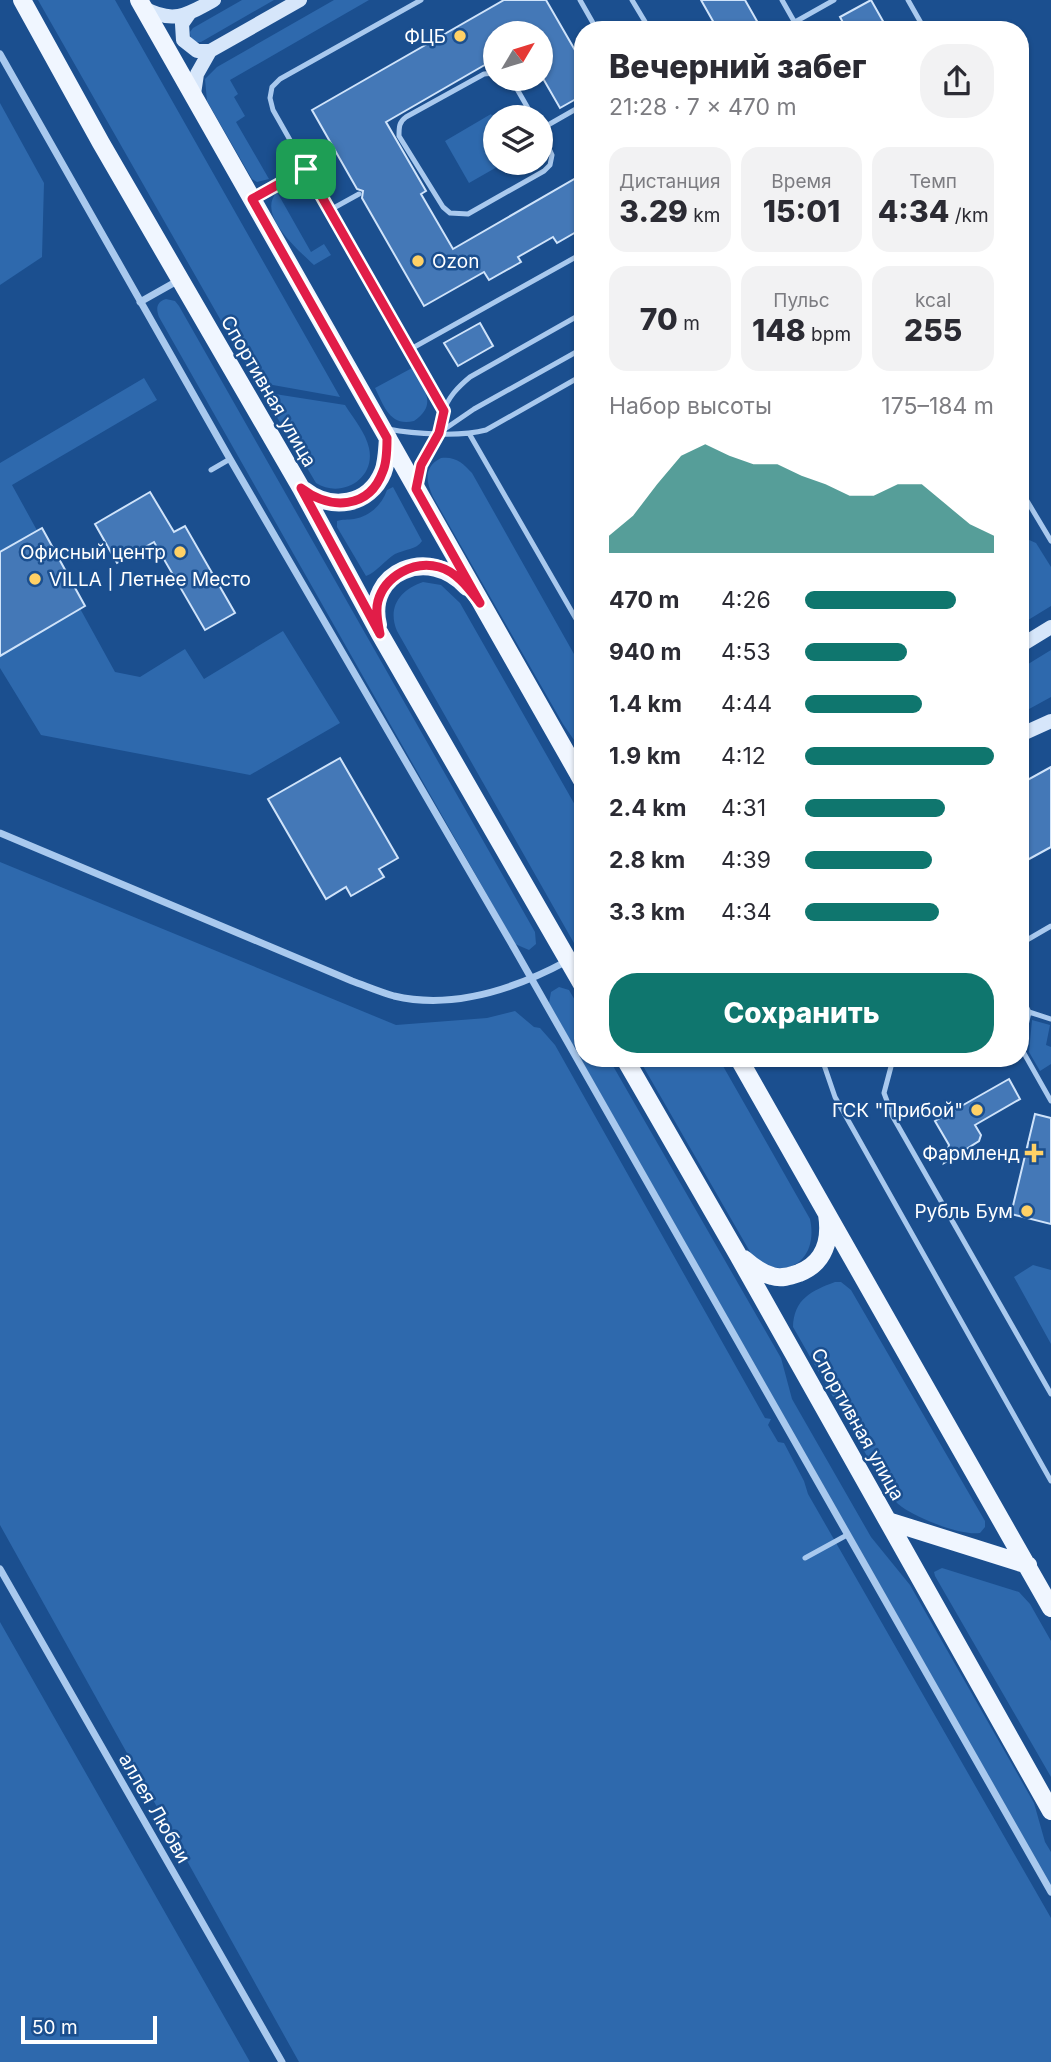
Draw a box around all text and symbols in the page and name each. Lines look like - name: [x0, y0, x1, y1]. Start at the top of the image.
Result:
- north arrow: [483, 21, 553, 91]
- map controls: [483, 21, 553, 175]
- place label: ФЦБ: [404, 25, 446, 48]
- marker: ФЦБ: [452, 28, 468, 44]
- button: share: [920, 44, 994, 118]
- text: Вечерний забег: [609, 47, 866, 86]
- text: 21:28 · 7 × 470 m: [609, 93, 797, 121]
- button: layers: [483, 105, 553, 175]
- pin: [276, 139, 336, 199]
- icon: arrive: [287, 150, 325, 188]
- text: Дистанция: [619, 170, 721, 193]
- text: Время: [771, 170, 832, 193]
- text: Темп: [909, 170, 957, 193]
- text: 3.29: [619, 193, 688, 229]
- text: 15:01: [763, 193, 840, 229]
- text: 4:34: [878, 193, 949, 229]
- text: km: [688, 204, 720, 227]
- text: /km: [949, 204, 989, 227]
- place label: Ozon: [432, 250, 479, 273]
- marker: Ozon: [410, 253, 426, 269]
- text: Пульс: [773, 289, 830, 312]
- text: kcal: [915, 289, 951, 312]
- text: 70: [640, 301, 678, 337]
- street label: Спортивная улица: [216, 311, 321, 471]
- text: m: [678, 312, 700, 335]
- text: 148: [752, 312, 806, 348]
- text: 255: [904, 312, 962, 348]
- text: bpm: [806, 323, 851, 346]
- text: Набор высоты: [609, 392, 772, 420]
- text: 175–184 m: [881, 392, 994, 420]
- place label: Офисный центр: [20, 541, 166, 564]
- marker: Офисный центр: [172, 544, 188, 560]
- place label: VILLA | Летнее Место: [49, 568, 251, 591]
- marker: VILLA | Летнее Место: [27, 571, 43, 587]
- text: 470 m: [609, 586, 680, 614]
- text: 4:26: [721, 586, 771, 614]
- text: 940 m: [609, 638, 681, 666]
- text: 4:53: [721, 638, 771, 666]
- text: 1.4 km: [609, 690, 682, 718]
- text: 4:44: [721, 690, 772, 718]
- text: 1.9 km: [609, 742, 681, 770]
- text: 4:12: [721, 742, 766, 770]
- text: 2.4 km: [609, 794, 687, 822]
- text: 4:31: [721, 794, 766, 822]
- text: 2.8 km: [609, 846, 685, 874]
- text: 4:39: [721, 846, 771, 874]
- text: 3.3 km: [609, 898, 685, 926]
- text: 4:34: [721, 898, 772, 926]
- button: Сохранить: [609, 973, 994, 1053]
- place label: ГСК "Прибой": [832, 1099, 963, 1122]
- marker: ГСК "Прибой": [969, 1102, 985, 1118]
- place label: Фармленд: [922, 1142, 1020, 1165]
- marker: Фармленд: [1026, 1145, 1042, 1161]
- place label: Рубль Бум: [914, 1200, 1013, 1223]
- marker: Рубль Бум: [1019, 1203, 1035, 1219]
- street label: Спортивная улица: [806, 1344, 909, 1505]
- street label: аллея Любви: [114, 1749, 195, 1867]
- scale bar: [21, 2013, 158, 2045]
- text: 50 m: [32, 2016, 78, 2039]

